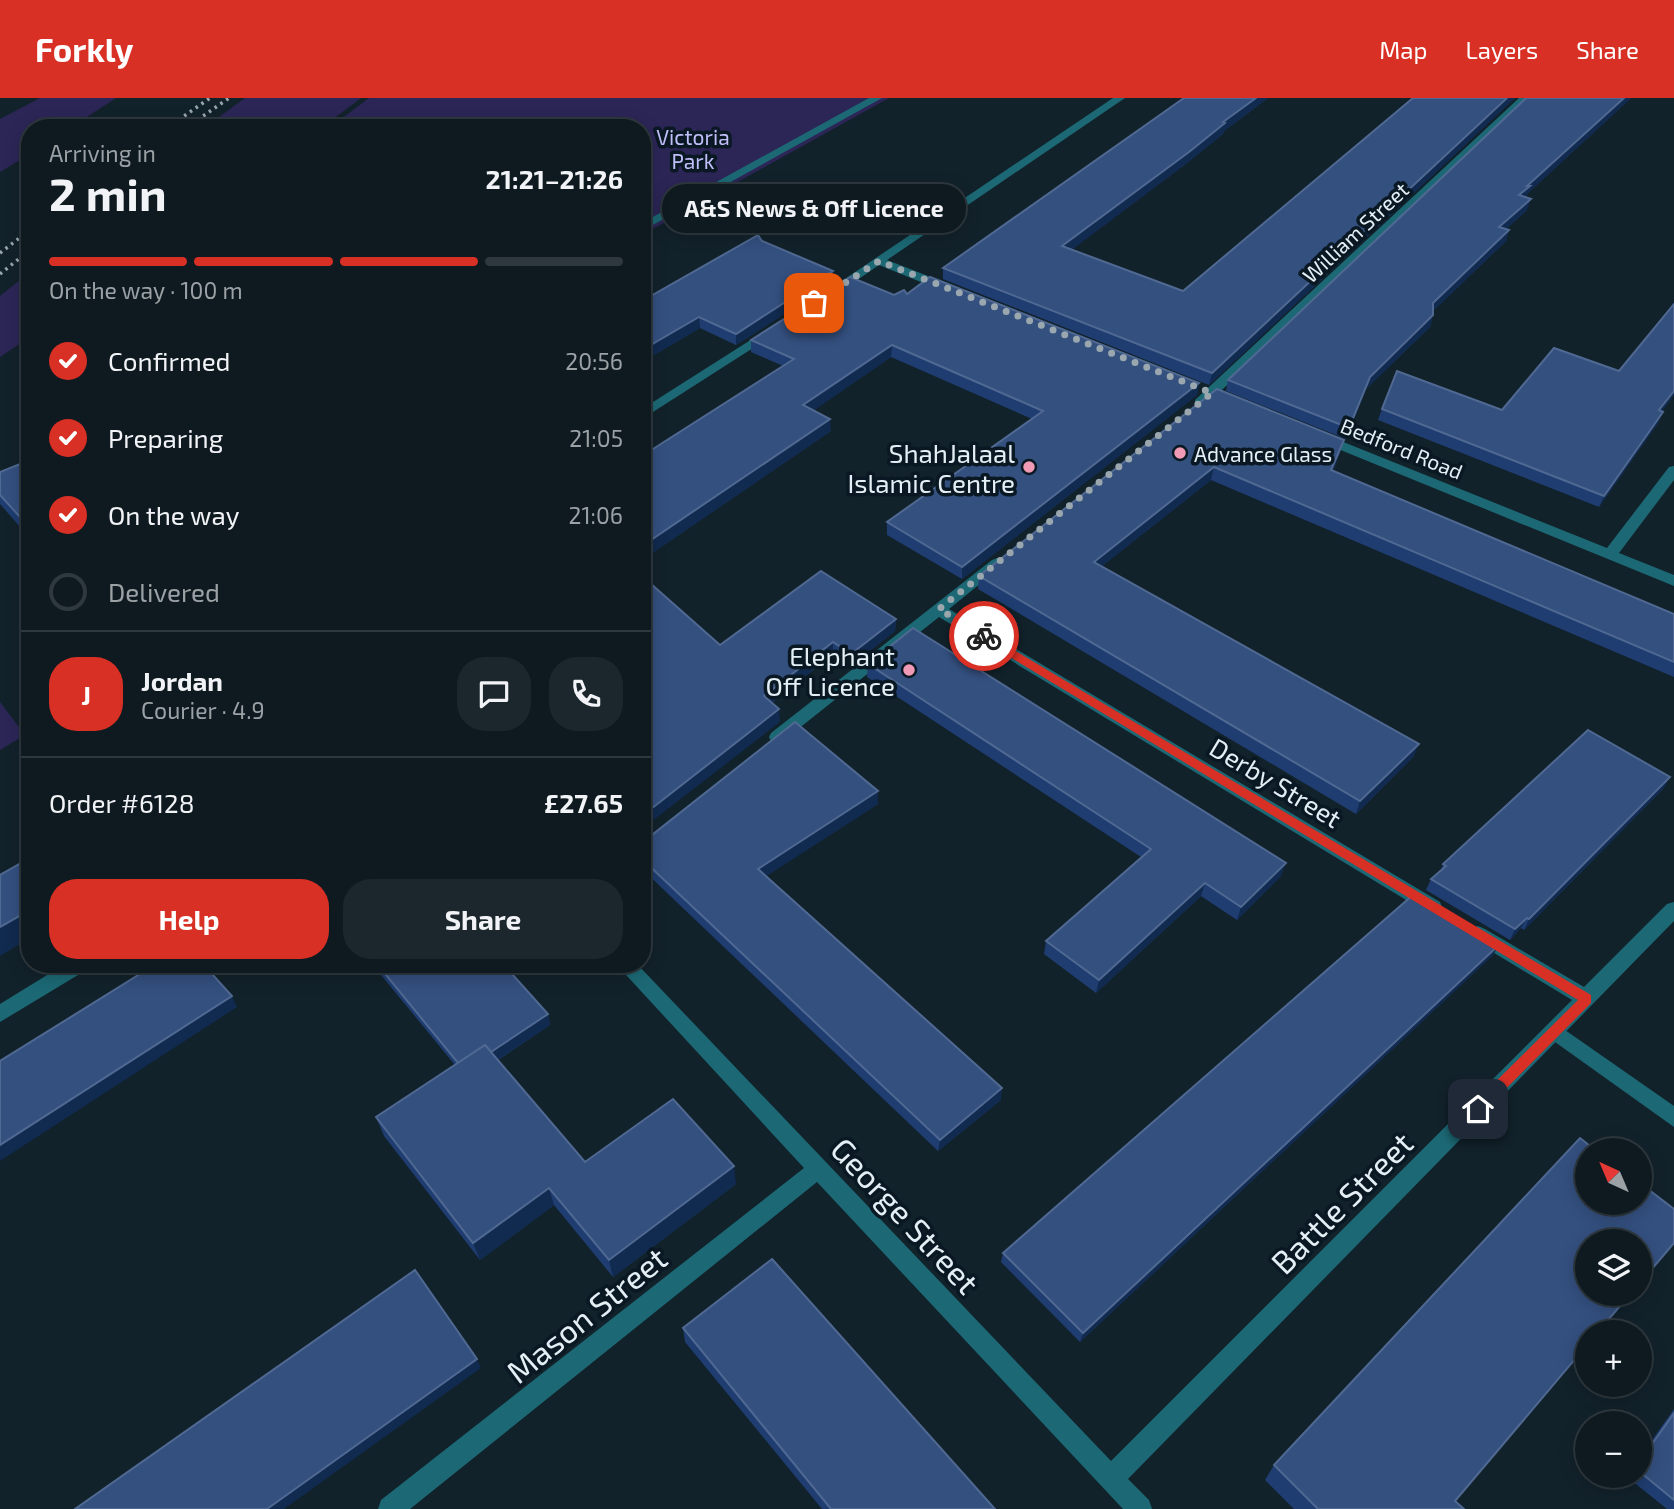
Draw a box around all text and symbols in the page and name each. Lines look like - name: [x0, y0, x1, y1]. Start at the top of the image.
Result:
- text: Forkly: [35, 29, 134, 69]
- text: Map: [1379, 35, 1427, 64]
- text: Layers: [1465, 35, 1538, 64]
- text: Share: [1576, 35, 1639, 64]
- park label: Victoria Park: [656, 124, 730, 173]
- text: Arriving in: [49, 139, 156, 167]
- text: 21:21–21:26: [486, 163, 623, 194]
- text: 2 min: [49, 165, 167, 220]
- street label: William Street: [1297, 177, 1413, 287]
- callout: A&S News & Off Licence: [662, 184, 966, 233]
- text: A&S News & Off Licence: [684, 194, 944, 222]
- pin: [784, 273, 844, 333]
- text: On the way · 100 m: [49, 276, 243, 304]
- icon: bag: [795, 284, 833, 322]
- icon: check: [49, 342, 87, 380]
- text: Confirmed: [108, 345, 231, 376]
- text: 20:56: [565, 347, 623, 375]
- street label: Bedford Road: [1337, 412, 1467, 484]
- icon: check: [49, 419, 87, 457]
- text: Preparing: [108, 422, 223, 453]
- text: 21:05: [569, 424, 623, 452]
- place label: ShahJalaal Islamic Centre: [847, 437, 1015, 498]
- place label: Advance Glass: [1194, 441, 1332, 466]
- marker: Advance Glass: [1172, 445, 1188, 461]
- marker: ShahJalaal Islamic Centre: [1021, 459, 1037, 475]
- icon: check: [49, 496, 87, 534]
- text: On the way: [108, 499, 239, 530]
- text: 21:06: [568, 501, 623, 529]
- text: Delivered: [108, 576, 220, 607]
- courier: [949, 601, 1019, 671]
- icon: bike: [965, 617, 1003, 655]
- place label: Elephant Off Licence: [765, 640, 895, 701]
- button: chat: [457, 657, 531, 731]
- button: phone: [549, 657, 623, 731]
- marker: Elephant Off Licence: [901, 662, 917, 678]
- text: Jordan: [141, 665, 223, 696]
- text: J: [81, 679, 91, 710]
- text: Courier · 4.9: [141, 696, 265, 724]
- street label: Derby Street: [1205, 731, 1347, 833]
- text: Order #6128: [49, 787, 195, 818]
- text: £27.65: [544, 787, 623, 818]
- button: Help: [49, 879, 329, 959]
- button: Share: [343, 879, 623, 959]
- pin: [1448, 1079, 1508, 1139]
- icon: home: [1459, 1090, 1497, 1128]
- street label: Battle Street: [1262, 1123, 1420, 1281]
- street label: George Street: [824, 1129, 988, 1301]
- north arrow: [1575, 1138, 1652, 1214]
- map controls: [1575, 1138, 1652, 1488]
- button: layers: [1575, 1229, 1652, 1306]
- street label: Mason Street: [498, 1238, 674, 1390]
- button: +: [1575, 1320, 1652, 1397]
- button: −: [1575, 1411, 1652, 1488]

